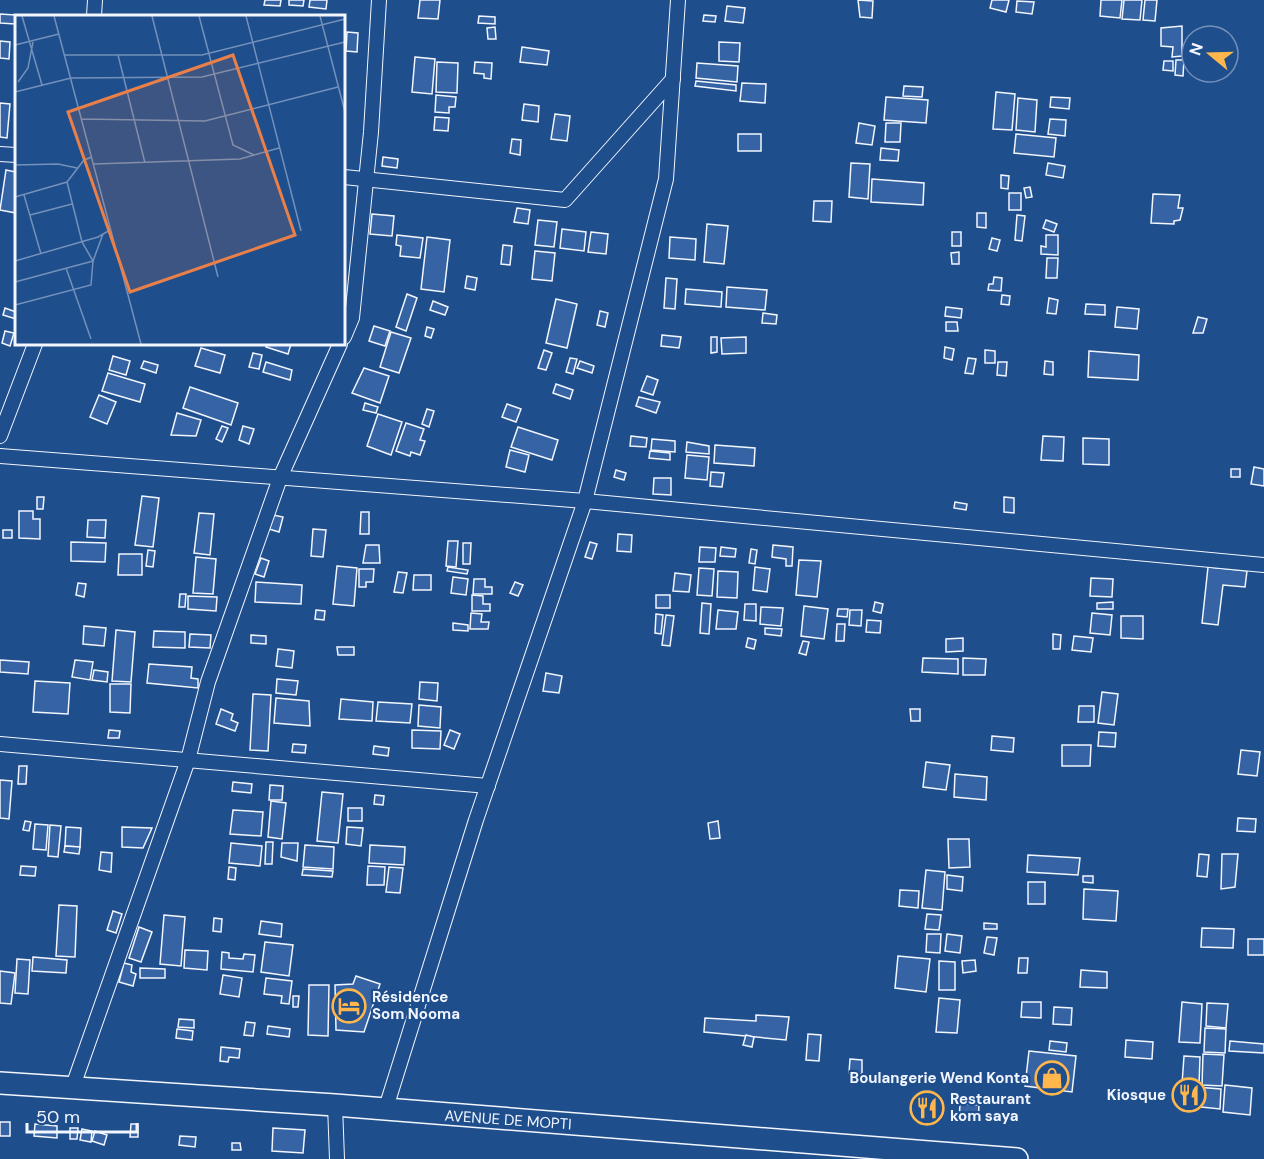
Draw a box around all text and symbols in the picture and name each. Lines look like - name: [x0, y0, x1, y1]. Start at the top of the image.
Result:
- inset map: [15, 15, 345, 345]
- north arrow: [1180, 24, 1240, 84]
- text: N: [1184, 40, 1208, 58]
- place label: Résidence Som Nooma: [372, 987, 460, 1024]
- hotel icon: Résidence Som Nooma: [331, 988, 367, 1024]
- shop icon: Boulangerie Wend Konta: [1034, 1060, 1070, 1096]
- place label: Boulangerie Wend Konta: [850, 1068, 1029, 1088]
- restaurant icon: Kiosque: [1171, 1077, 1207, 1113]
- place label: Kiosque: [1107, 1085, 1166, 1105]
- place label: Restaurant kom saya: [950, 1089, 1031, 1126]
- restaurant icon: Restaurant kom saya: [909, 1090, 945, 1126]
- scale bar: [27, 1096, 136, 1134]
- text: 50 m: [36, 1105, 80, 1129]
- street label: AVENUE DE MOPTI: [444, 1106, 572, 1134]

